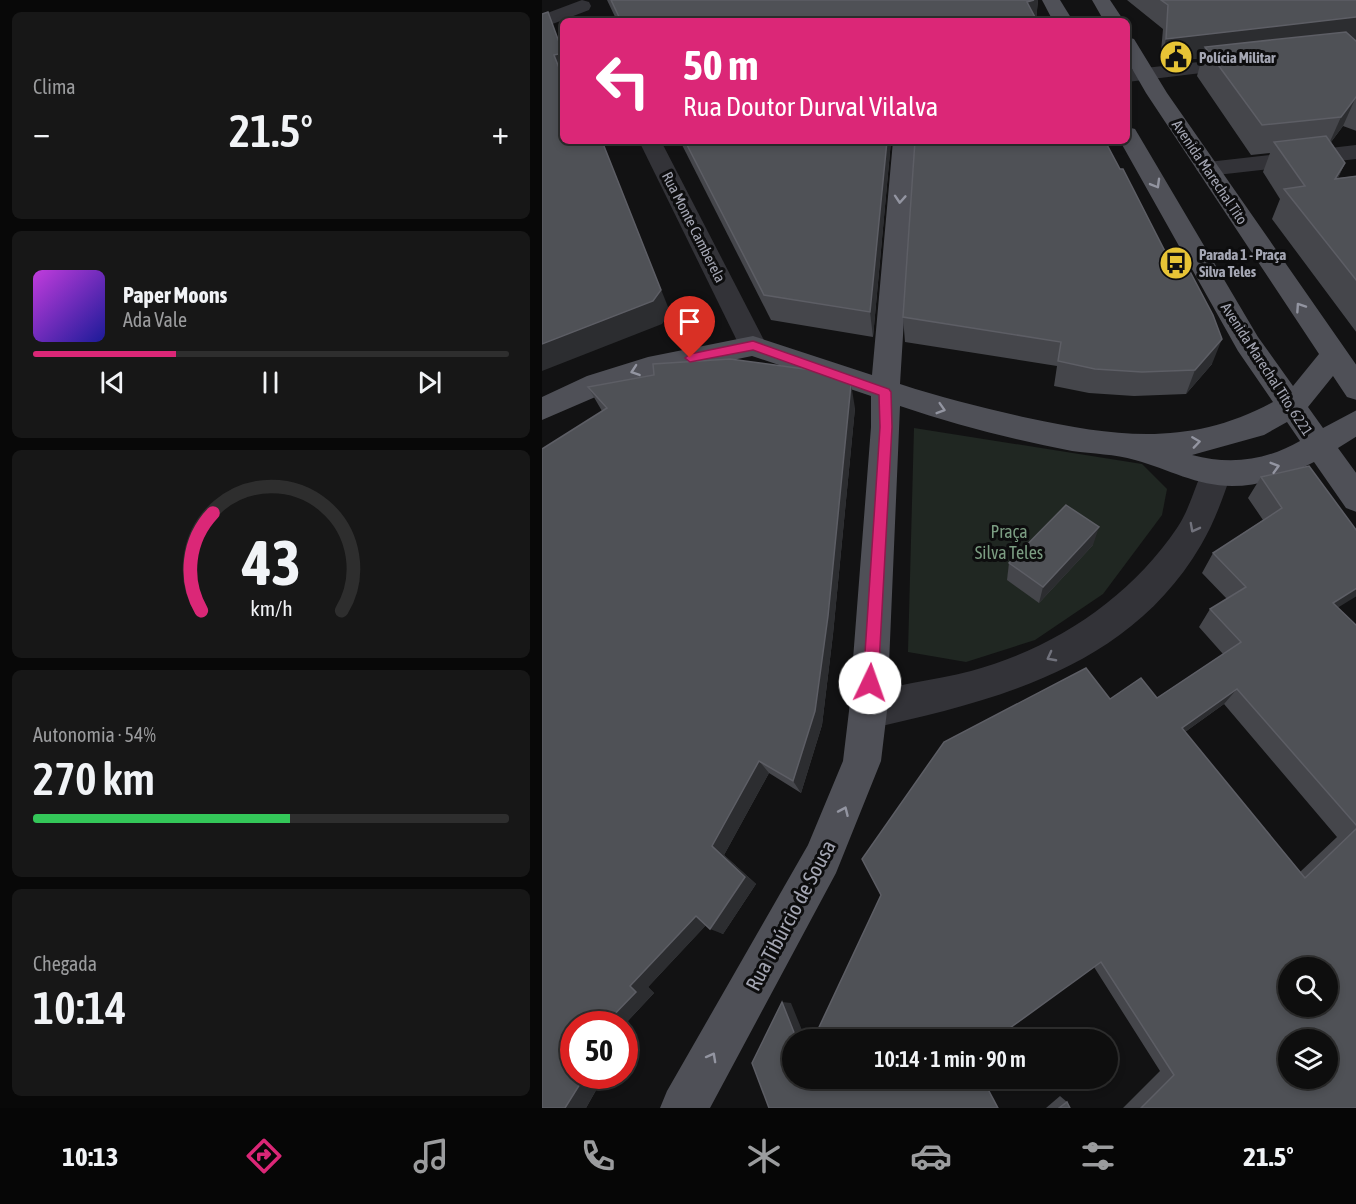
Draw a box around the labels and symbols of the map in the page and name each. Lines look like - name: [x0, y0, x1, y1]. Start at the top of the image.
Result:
- public building icon: Polícia Militar: [1158, 39, 1194, 75]
- place label: Polícia Militar: [1199, 49, 1276, 66]
- street label: Avenida Marechal Tito: [1169, 117, 1251, 227]
- street label: Rua Monte Camberela: [659, 169, 729, 285]
- one-way arrow: [1149, 178, 1160, 188]
- one-way arrow: [893, 195, 906, 204]
- bus stop icon: Parada 1 - Praça Silva Teles: [1158, 245, 1194, 281]
- place label: Parada 1 - Praça Silva Teles: [1199, 246, 1286, 280]
- pin: [664, 296, 715, 358]
- street label: Avenida Marechal Tito, 6221: [1218, 299, 1316, 439]
- one-way arrow: [1296, 303, 1307, 314]
- one-way arrow: [630, 364, 641, 377]
- one-way arrow: [935, 402, 946, 414]
- one-way arrow: [1192, 436, 1201, 449]
- one-way arrow: [1270, 461, 1280, 474]
- park label: Praça Silva Teles: [975, 521, 1043, 563]
- one-way arrow: [1189, 521, 1201, 532]
- one-way arrow: [1047, 650, 1058, 661]
- position arrow: [838, 651, 902, 715]
- one-way arrow: [836, 806, 848, 817]
- street label: Rua Tibúrcio de Sousa: [740, 836, 840, 994]
- speed limit sign: 50: [560, 1011, 638, 1089]
- one-way arrow: [705, 1053, 716, 1063]

